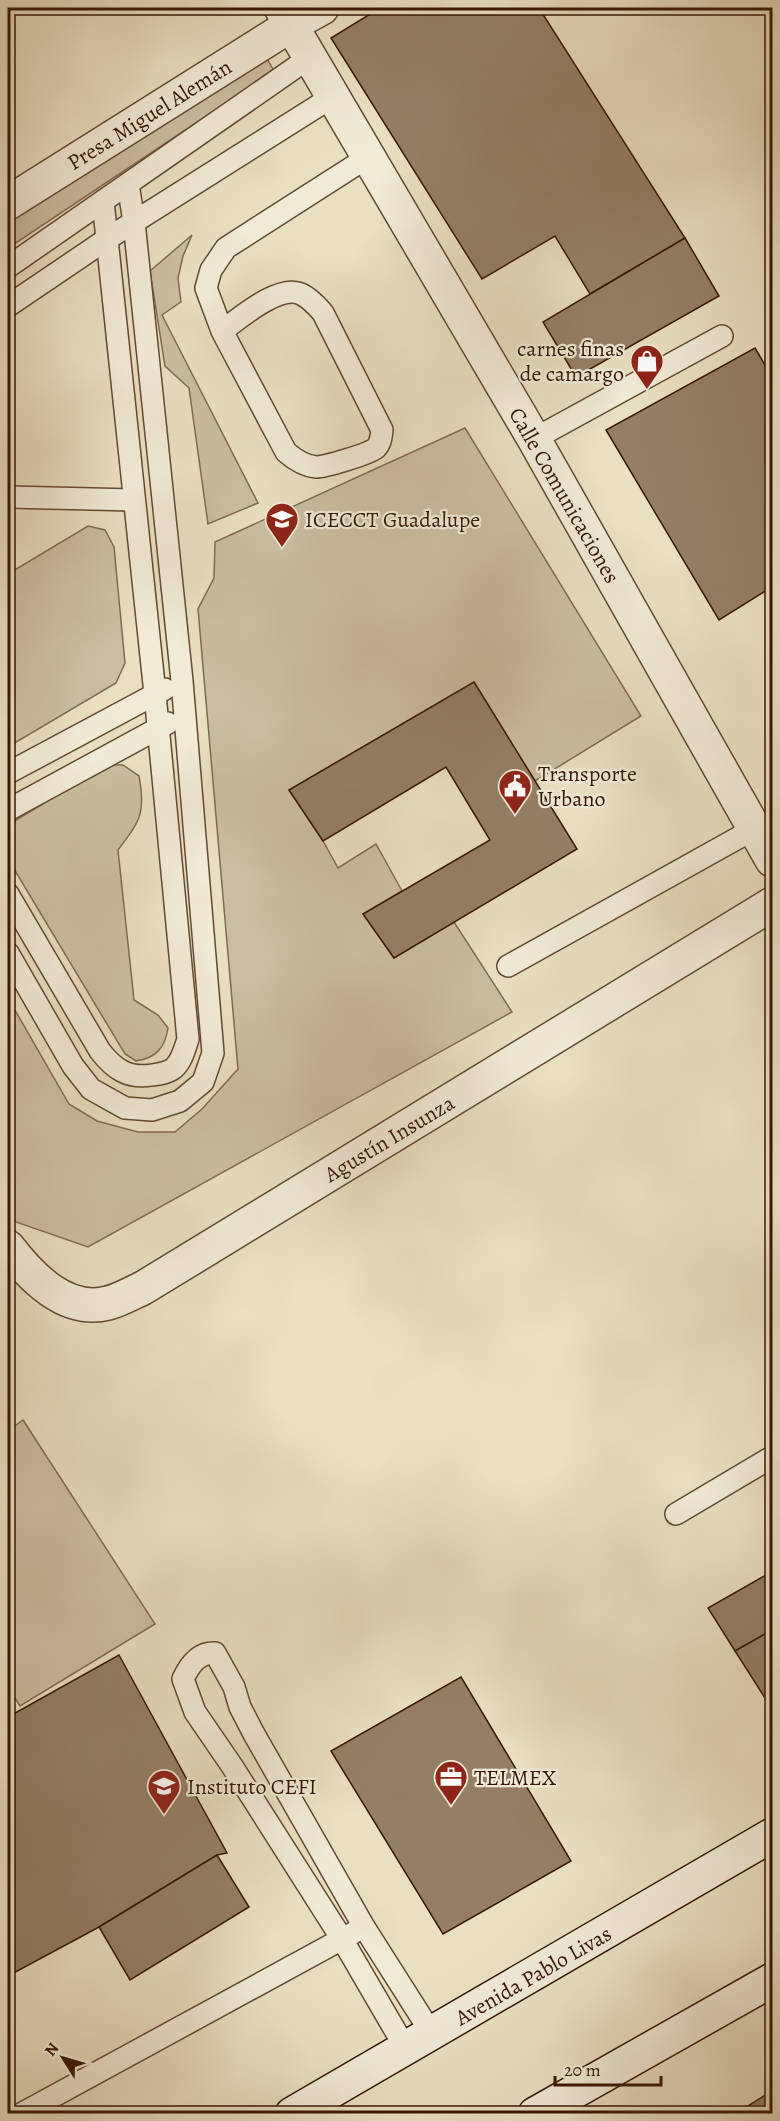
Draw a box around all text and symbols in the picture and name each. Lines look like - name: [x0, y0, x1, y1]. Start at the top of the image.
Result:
- street label: Presa Miguel Alemán: [62, 52, 238, 178]
- place label: carnes finas de camargo: [517, 334, 624, 389]
- shop icon: carnes finas de camargo: [629, 343, 665, 390]
- street label: Calle Comunicaciones: [502, 402, 627, 589]
- school or university icon: ICECCT Guadalupe: [264, 501, 300, 548]
- place label: ICECCT Guadalupe: [305, 505, 480, 535]
- place label: Transporte Urbano: [538, 759, 637, 814]
- public building icon: Transporte Urbano: [497, 768, 533, 815]
- street label: Agustín Insunza: [318, 1088, 461, 1190]
- office icon: TELMEX: [433, 1759, 469, 1806]
- place label: TELMEX: [474, 1763, 557, 1793]
- school or university icon: Instituto CEFI: [146, 1768, 182, 1815]
- place label: Instituto CEFI: [187, 1772, 317, 1802]
- street label: Avenida Pablo Livas: [449, 1919, 617, 2033]
- north arrow: [33, 2028, 93, 2088]
- text: N: [40, 2038, 64, 2061]
- scale bar: [555, 2049, 662, 2087]
- text: 20 m: [564, 2058, 601, 2082]

